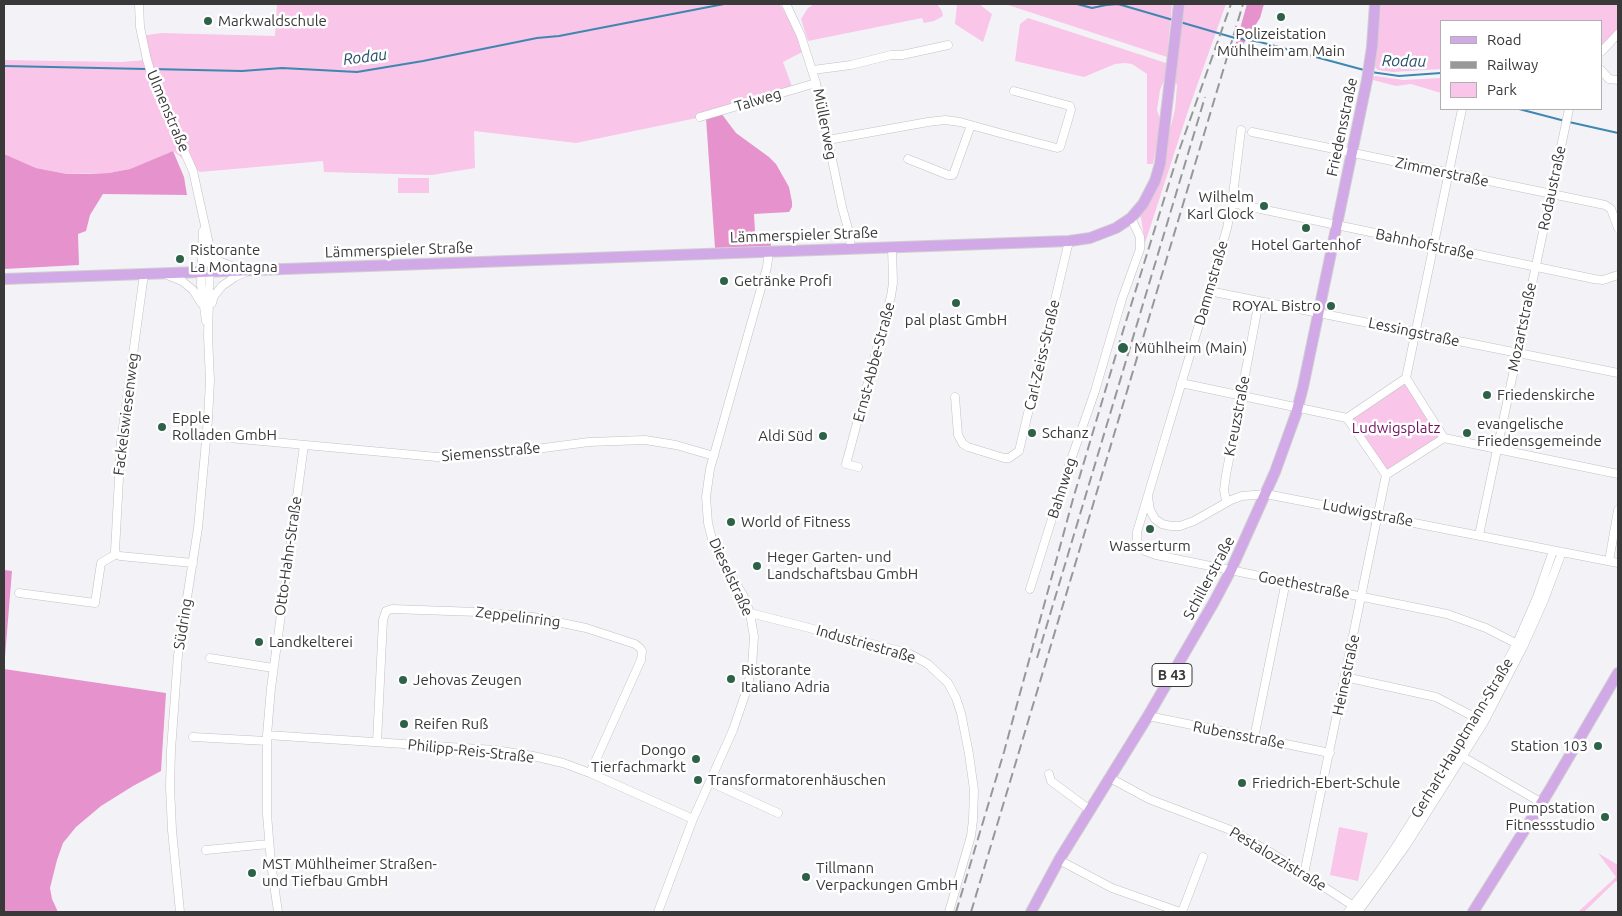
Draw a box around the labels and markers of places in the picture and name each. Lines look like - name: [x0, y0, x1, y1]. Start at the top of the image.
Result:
- marker: Polizeistation Mühlheim am Main: [1275, 11, 1287, 23]
- place label: Markwaldschule: [218, 12, 327, 30]
- marker: Markwaldschule: [202, 15, 214, 27]
- place label: Polizeistation Mühlheim am Main: [1217, 25, 1345, 60]
- place label: Wilhelm Karl Glock: [1187, 188, 1254, 223]
- marker: Wilhelm Karl Glock: [1258, 200, 1270, 212]
- marker: Hotel Gartenhof: [1300, 222, 1312, 234]
- place label: Hotel Gartenhof: [1251, 236, 1361, 254]
- place label: Ristorante La Montagna: [190, 241, 278, 276]
- marker: Ristorante La Montagna: [174, 253, 186, 265]
- place label: Getränke Profi: [734, 272, 832, 290]
- marker: Getränke Profi: [718, 275, 730, 287]
- marker: pal plast GmbH: [950, 297, 962, 309]
- place label: ROYAL Bistro: [1232, 297, 1321, 315]
- marker: ROYAL Bistro: [1325, 300, 1337, 312]
- place label: pal plast GmbH: [905, 311, 1007, 329]
- place label: Mühlheim (Main): [1134, 339, 1247, 357]
- marker: Mühlheim (Main): [1116, 341, 1130, 355]
- place label: Friedenskirche: [1497, 386, 1595, 404]
- marker: Friedenskirche: [1481, 389, 1493, 401]
- place label: Epple Rolladen GmbH: [172, 409, 277, 444]
- place label: evangelische Friedensgemeinde: [1477, 415, 1602, 450]
- marker: Epple Rolladen GmbH: [156, 421, 168, 433]
- place label: Schanz: [1042, 424, 1089, 442]
- place label: Aldi Süd: [758, 427, 813, 445]
- marker: Schanz: [1026, 427, 1038, 439]
- marker: evangelische Friedensgemeinde: [1461, 427, 1473, 439]
- marker: Aldi Süd: [817, 430, 829, 442]
- place label: World of Fitness: [741, 513, 850, 531]
- marker: World of Fitness: [725, 516, 737, 528]
- marker: Wasserturm: [1144, 523, 1156, 535]
- place label: Wasserturm: [1109, 537, 1191, 555]
- place label: Heger Garten- und Landschaftsbau GmbH: [767, 548, 918, 583]
- marker: Heger Garten- und Landschaftsbau GmbH: [751, 560, 763, 572]
- place label: Landkelterei: [269, 633, 353, 651]
- marker: Landkelterei: [253, 636, 265, 648]
- place label: Ristorante Italiano Adria: [741, 661, 830, 696]
- place label: Jehovas Zeugen: [413, 671, 522, 689]
- marker: Ristorante Italiano Adria: [725, 673, 737, 685]
- marker: Jehovas Zeugen: [397, 674, 409, 686]
- place label: Reifen Ruß: [414, 715, 488, 733]
- marker: Reifen Ruß: [398, 718, 410, 730]
- place label: Station 103: [1511, 737, 1588, 755]
- marker: Station 103: [1592, 740, 1604, 752]
- place label: Dongo Tierfachmarkt: [591, 741, 686, 776]
- marker: Dongo Tierfachmarkt: [690, 753, 702, 765]
- place label: Transformatorenhäuschen: [708, 771, 886, 789]
- marker: Transformatorenhäuschen: [692, 774, 704, 786]
- place label: Friedrich-Ebert-Schule: [1252, 774, 1400, 792]
- marker: Friedrich-Ebert-Schule: [1236, 777, 1248, 789]
- place label: Pumpstation Fitnessstudio: [1506, 799, 1595, 834]
- marker: Pumpstation Fitnessstudio: [1599, 811, 1611, 823]
- place label: MST Mühlheimer Straßen- und Tiefbau GmbH: [262, 855, 437, 890]
- place label: Tillmann Verpackungen GmbH: [816, 859, 958, 894]
- marker: MST Mühlheimer Straßen- und Tiefbau GmbH: [246, 867, 258, 879]
- marker: Tillmann Verpackungen GmbH: [800, 871, 812, 883]

